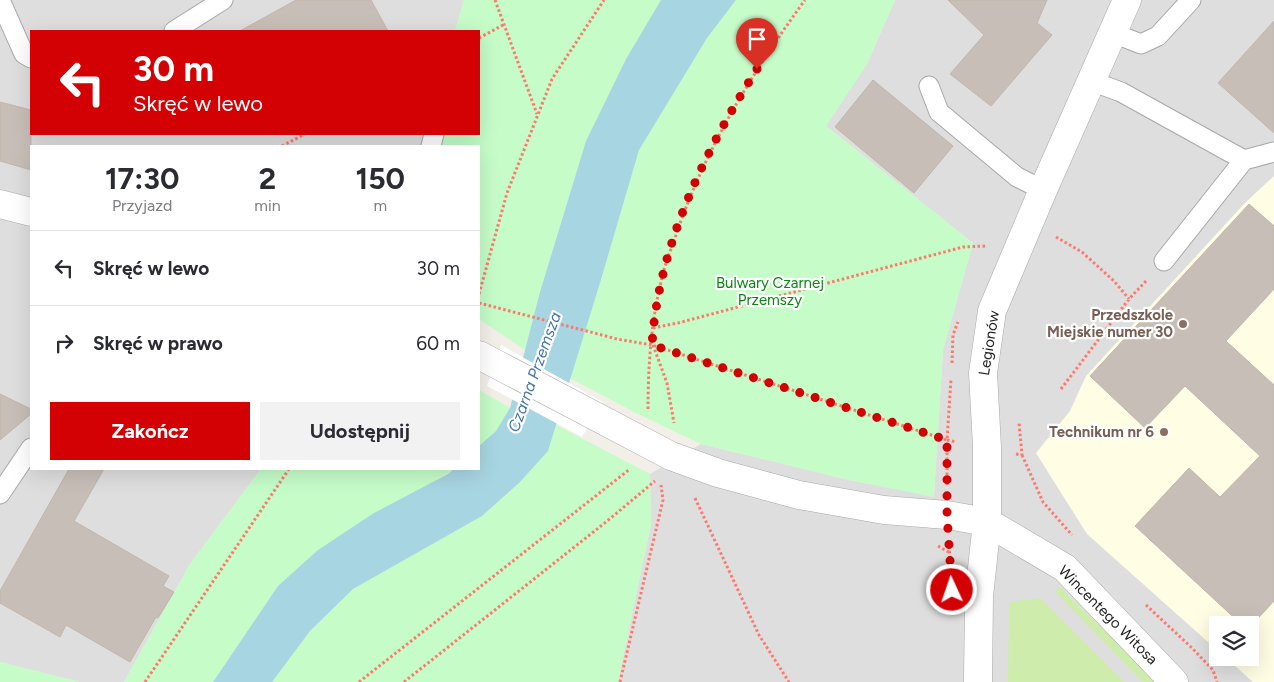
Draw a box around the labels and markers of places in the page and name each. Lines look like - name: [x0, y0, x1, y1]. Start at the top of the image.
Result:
- pin: [736, 18, 778, 69]
- place label: Przedszkole Miejskie numer 30: [1047, 306, 1174, 341]
- marker: Przedszkole Miejskie numer 30: [1177, 318, 1189, 330]
- place label: Technikum nr 6: [1049, 423, 1154, 441]
- marker: Technikum nr 6: [1158, 426, 1170, 438]

